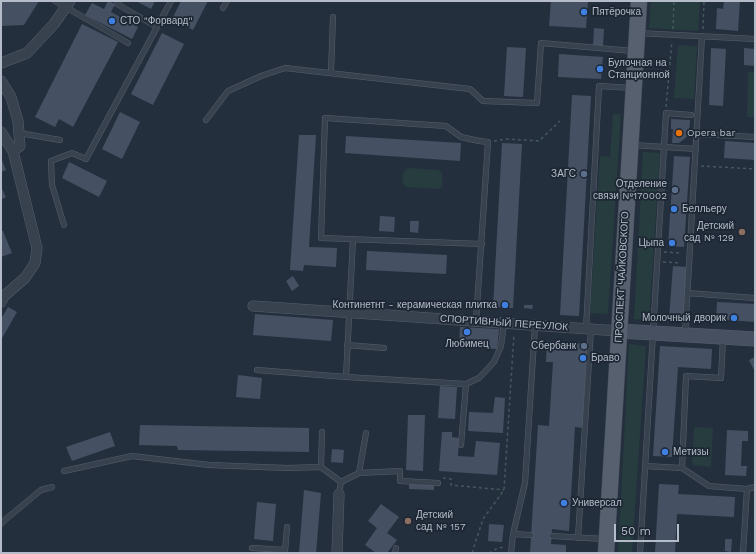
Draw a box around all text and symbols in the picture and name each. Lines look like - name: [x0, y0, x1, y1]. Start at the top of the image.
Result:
- place label: Пятёрочка: [592, 6, 641, 18]
- marker: Пятёрочка: [579, 7, 589, 17]
- place label: СТО "Форвард": [120, 15, 192, 27]
- marker: СТО "Форвард": [107, 16, 117, 26]
- place label: Булочная на Станционной: [608, 57, 670, 80]
- marker: Булочная на Станционной: [595, 64, 605, 74]
- place label: Opera bar: [687, 127, 735, 139]
- marker: Opera bar: [674, 128, 684, 138]
- place label: ЗАГС: [551, 168, 576, 180]
- marker: ЗАГС: [579, 169, 589, 179]
- place label: Отделение связи №170002: [593, 178, 667, 202]
- marker: Отделение связи №170002: [670, 185, 680, 195]
- place label: Белльеру: [682, 203, 727, 215]
- marker: Белльеру: [669, 204, 679, 214]
- street label: ПРОСПЕКТ ЧАЙКОВСКОГО: [613, 211, 631, 343]
- place label: Детский сад № 129: [684, 220, 734, 244]
- marker: Детский сад № 129: [737, 227, 747, 237]
- place label: Цыпа: [638, 237, 664, 249]
- marker: Цыпа: [667, 238, 677, 248]
- place label: Континетнт - керамическая плитка: [333, 299, 497, 311]
- marker: Континетнт - керамическая плитка: [500, 300, 510, 310]
- place label: Молочный дворик: [642, 312, 726, 324]
- street label: СПОРТИВНЫЙ ПЕРЕУЛОК: [440, 313, 568, 333]
- marker: Молочный дворик: [729, 313, 739, 323]
- marker: Любимец: [462, 327, 472, 337]
- place label: Любимец: [445, 338, 489, 350]
- place label: Сбербанк: [531, 340, 576, 352]
- marker: Сбербанк: [579, 341, 589, 351]
- place label: Браво: [591, 352, 619, 364]
- marker: Браво: [578, 353, 588, 363]
- place label: Метизы: [673, 446, 709, 458]
- marker: Метизы: [660, 447, 670, 457]
- place label: Универсал: [572, 497, 622, 509]
- marker: Универсал: [559, 498, 569, 508]
- place label: Детский сад № 157: [416, 509, 465, 532]
- marker: Детский сад № 157: [403, 516, 413, 526]
- scale bar: [616, 516, 681, 542]
- text: 50 m: [621, 524, 651, 538]

